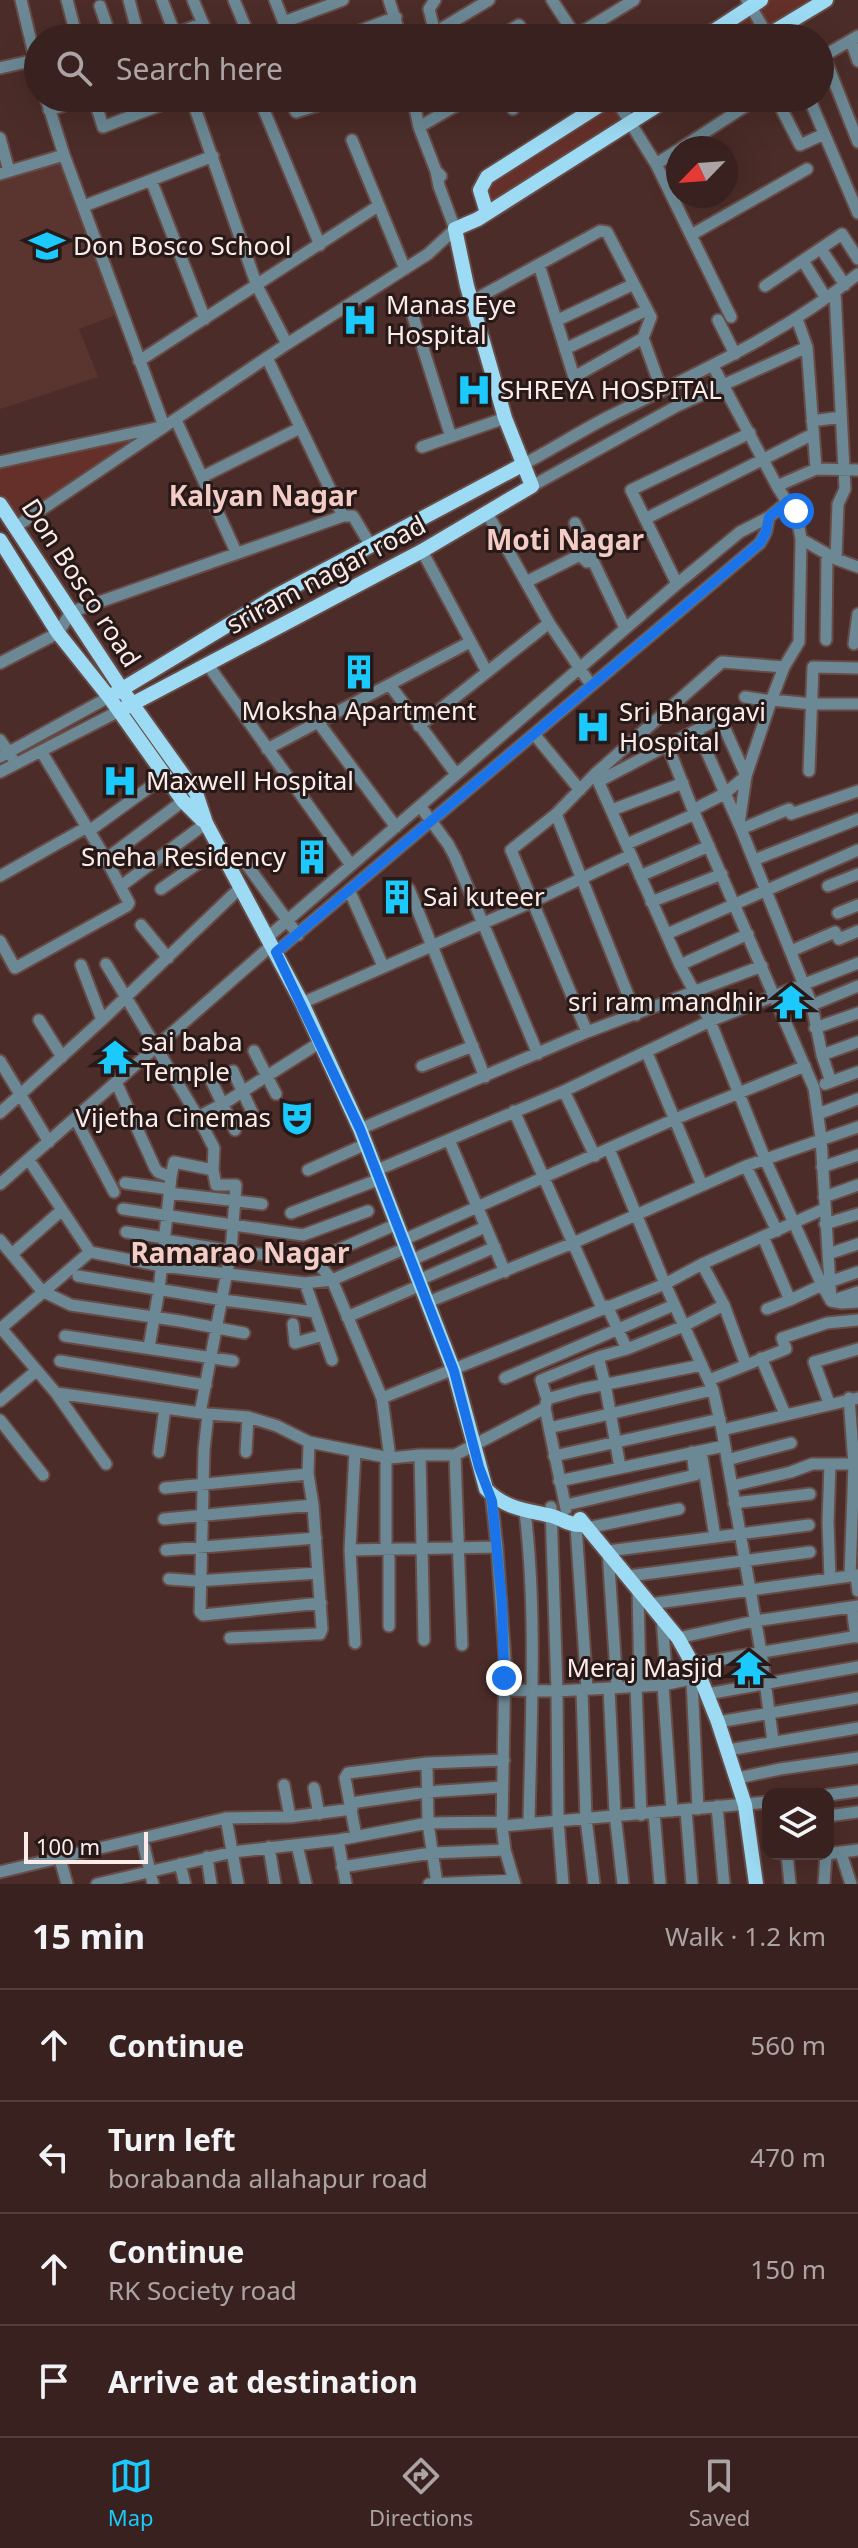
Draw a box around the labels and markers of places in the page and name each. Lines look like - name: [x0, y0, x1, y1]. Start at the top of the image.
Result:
- school or university icon: Don Bosco School: [28, 227, 66, 265]
- place label: Don Bosco School: [73, 227, 292, 263]
- place label: Manas Eye Hospital: [386, 286, 516, 352]
- hospital icon: Manas Eye Hospital: [341, 301, 379, 339]
- hospital icon: SHREYA HOSPITAL: [455, 371, 493, 409]
- place label: SHREYA HOSPITAL: [500, 371, 722, 407]
- building icon: Moksha Apartment: [340, 653, 378, 691]
- place label: Moksha Apartment: [242, 692, 476, 728]
- place label: Sri Bhargavi Hospital: [619, 693, 766, 759]
- hospital icon: Sri Bhargavi Hospital: [574, 708, 612, 746]
- hospital icon: Maxwell Hospital: [101, 762, 139, 800]
- place label: Maxwell Hospital: [146, 762, 354, 798]
- place label: Sneha Residency: [81, 838, 287, 874]
- building icon: Sneha Residency: [293, 838, 331, 876]
- building icon: Sai kuteer: [378, 878, 416, 916]
- place label: Sai kuteer: [423, 878, 545, 914]
- place label: sri ram mandhir: [568, 983, 765, 1019]
- temple icon: sri ram mandhir: [772, 983, 810, 1021]
- place label: sai baba Temple: [141, 1023, 243, 1089]
- temple icon: sai baba Temple: [96, 1038, 134, 1076]
- place label: Vijetha Cinemas: [75, 1099, 271, 1135]
- theatre icon: Vijetha Cinemas: [278, 1099, 316, 1137]
- place label: Meraj Masjid: [566, 1649, 723, 1685]
- temple icon: Meraj Masjid: [730, 1649, 768, 1687]

